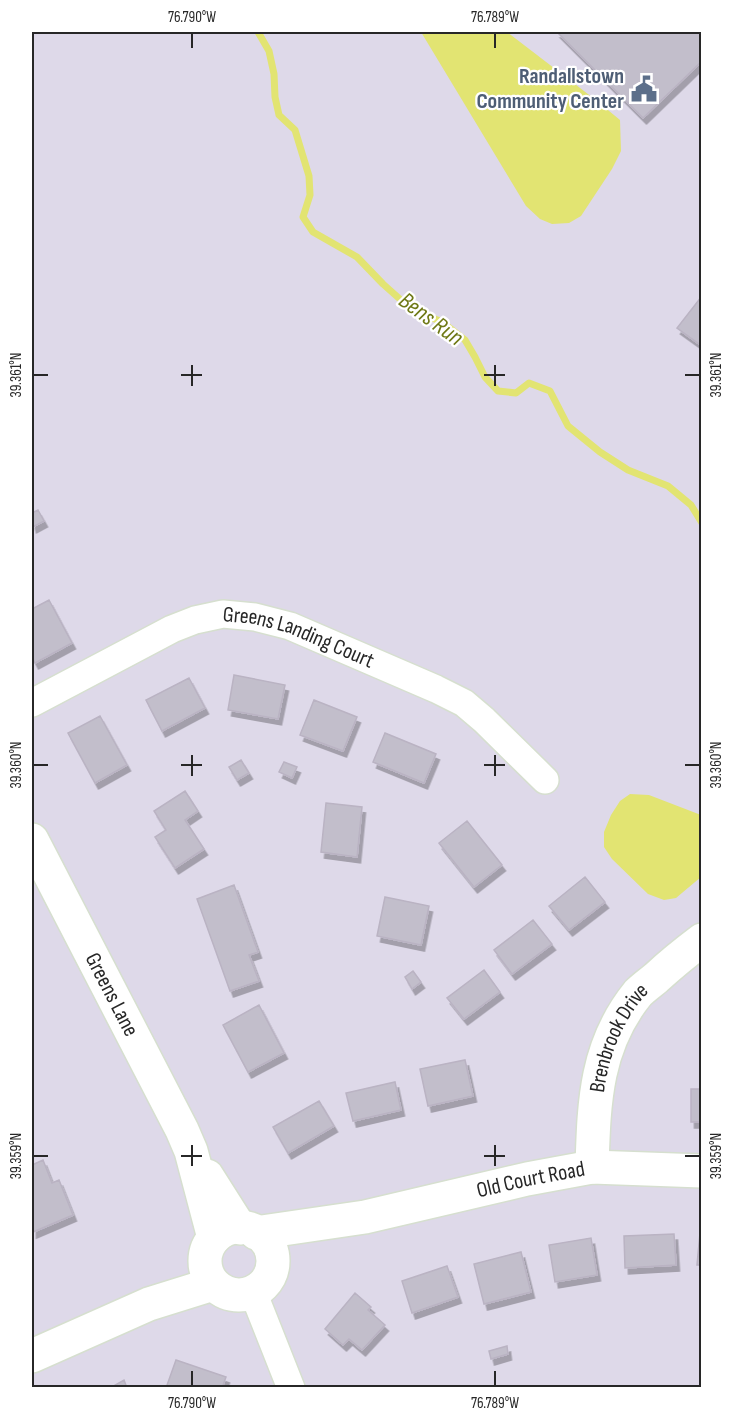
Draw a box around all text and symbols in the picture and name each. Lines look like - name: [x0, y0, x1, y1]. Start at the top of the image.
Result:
- text: 76.790°W: [168, 8, 216, 27]
- text: 76.789°W: [471, 8, 519, 27]
- place label: Randallstown Community Center: [476, 63, 624, 115]
- public building icon: Randallstown Community Center: [629, 74, 659, 104]
- water label: Bens Run: [393, 286, 469, 352]
- text: 39.361°N: [7, 353, 26, 397]
- text: 39.361°N: [707, 353, 726, 397]
- street label: Greens Landing Court: [222, 601, 379, 674]
- text: 39.360°N: [7, 741, 26, 789]
- text: 39.360°N: [707, 741, 726, 789]
- street label: Greens Lane: [79, 948, 145, 1041]
- street label: Brenbrook Drive: [583, 977, 654, 1094]
- text: 39.359°N: [7, 1133, 26, 1179]
- text: 39.359°N: [707, 1133, 726, 1179]
- street label: Old Court Road: [474, 1155, 587, 1204]
- text: 76.790°W: [168, 1394, 216, 1413]
- text: 76.789°W: [471, 1394, 519, 1413]

